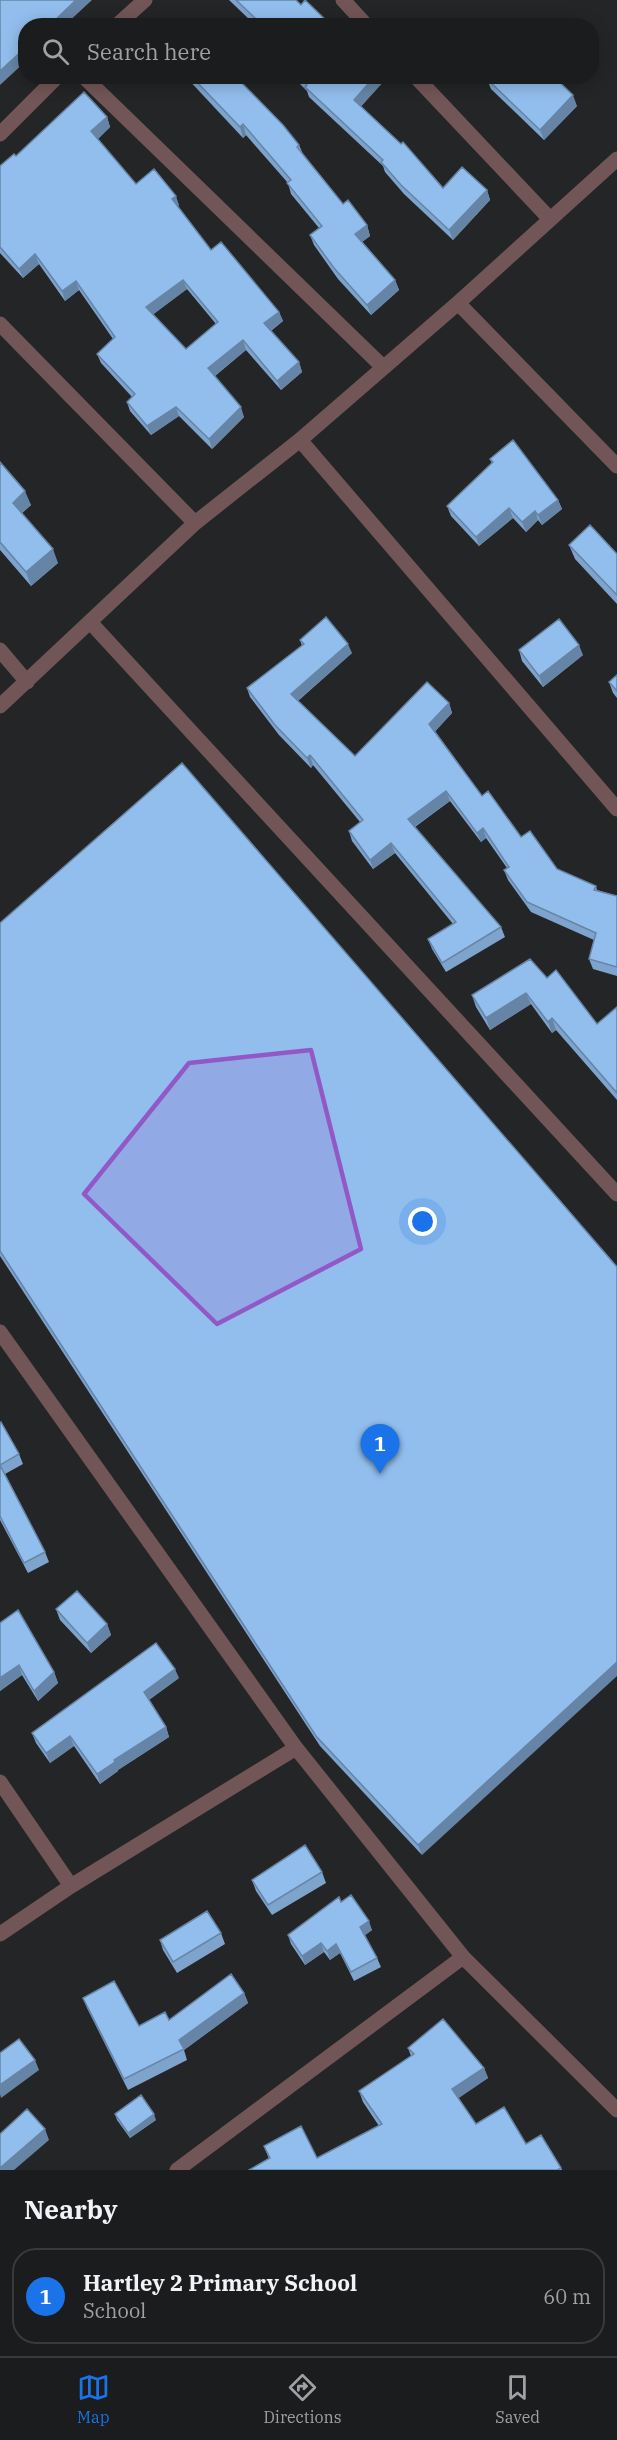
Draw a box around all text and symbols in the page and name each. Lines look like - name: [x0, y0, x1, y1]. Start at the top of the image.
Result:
- search box: [18, 18, 599, 84]
- icon: search: [39, 35, 72, 68]
- text: Search here: [87, 37, 211, 66]
- your location: [408, 1207, 437, 1236]
- pin: 1: [360, 1424, 400, 1474]
- text: Nearby: [24, 2192, 118, 2226]
- text: Hartley 2 Primary School: [83, 2268, 357, 2297]
- text: 1: [40, 2283, 52, 2310]
- text: 60 m: [543, 2283, 591, 2310]
- text: School: [83, 2297, 146, 2324]
- tab: Map: [77, 2371, 110, 2427]
- tab: Directions: [264, 2371, 342, 2427]
- tab: Saved: [495, 2371, 540, 2427]

